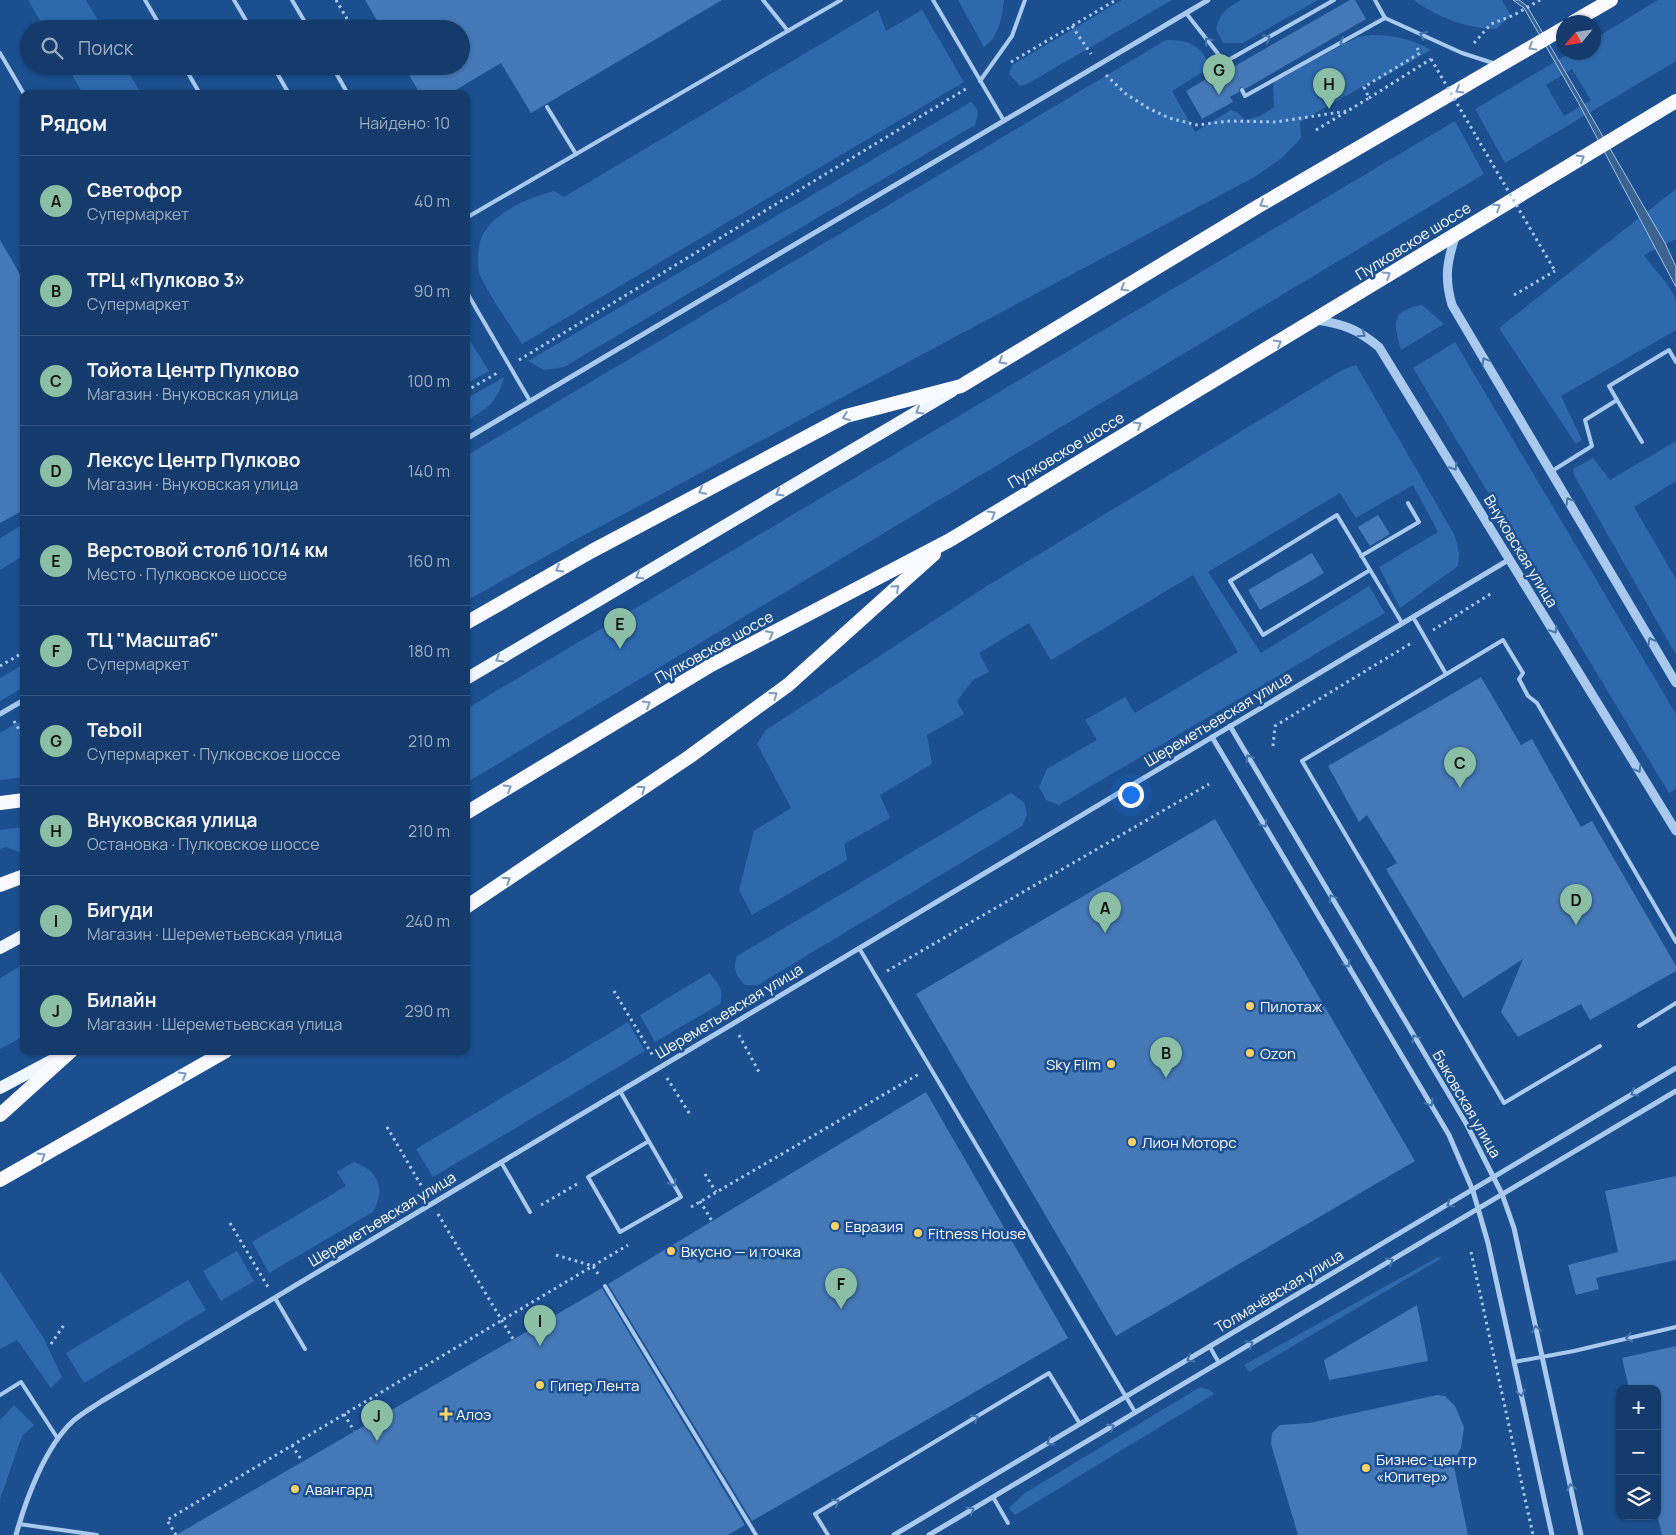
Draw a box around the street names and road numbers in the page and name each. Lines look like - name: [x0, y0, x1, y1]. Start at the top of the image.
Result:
- street label: Пулковское шоссе: [1351, 197, 1475, 285]
- street label: Пулковское шоссе: [1004, 407, 1128, 493]
- street label: Внуковская улица: [1479, 491, 1563, 611]
- street label: Пулковское шоссе: [651, 606, 777, 688]
- street label: Шереметьевская улица: [1140, 666, 1296, 772]
- street label: Шереметьевская улица: [651, 958, 807, 1064]
- street label: Быковская улица: [1428, 1046, 1506, 1162]
- street label: Шереметьевская улица: [304, 1166, 460, 1272]
- street label: Толмачёвская улица: [1211, 1244, 1347, 1338]

